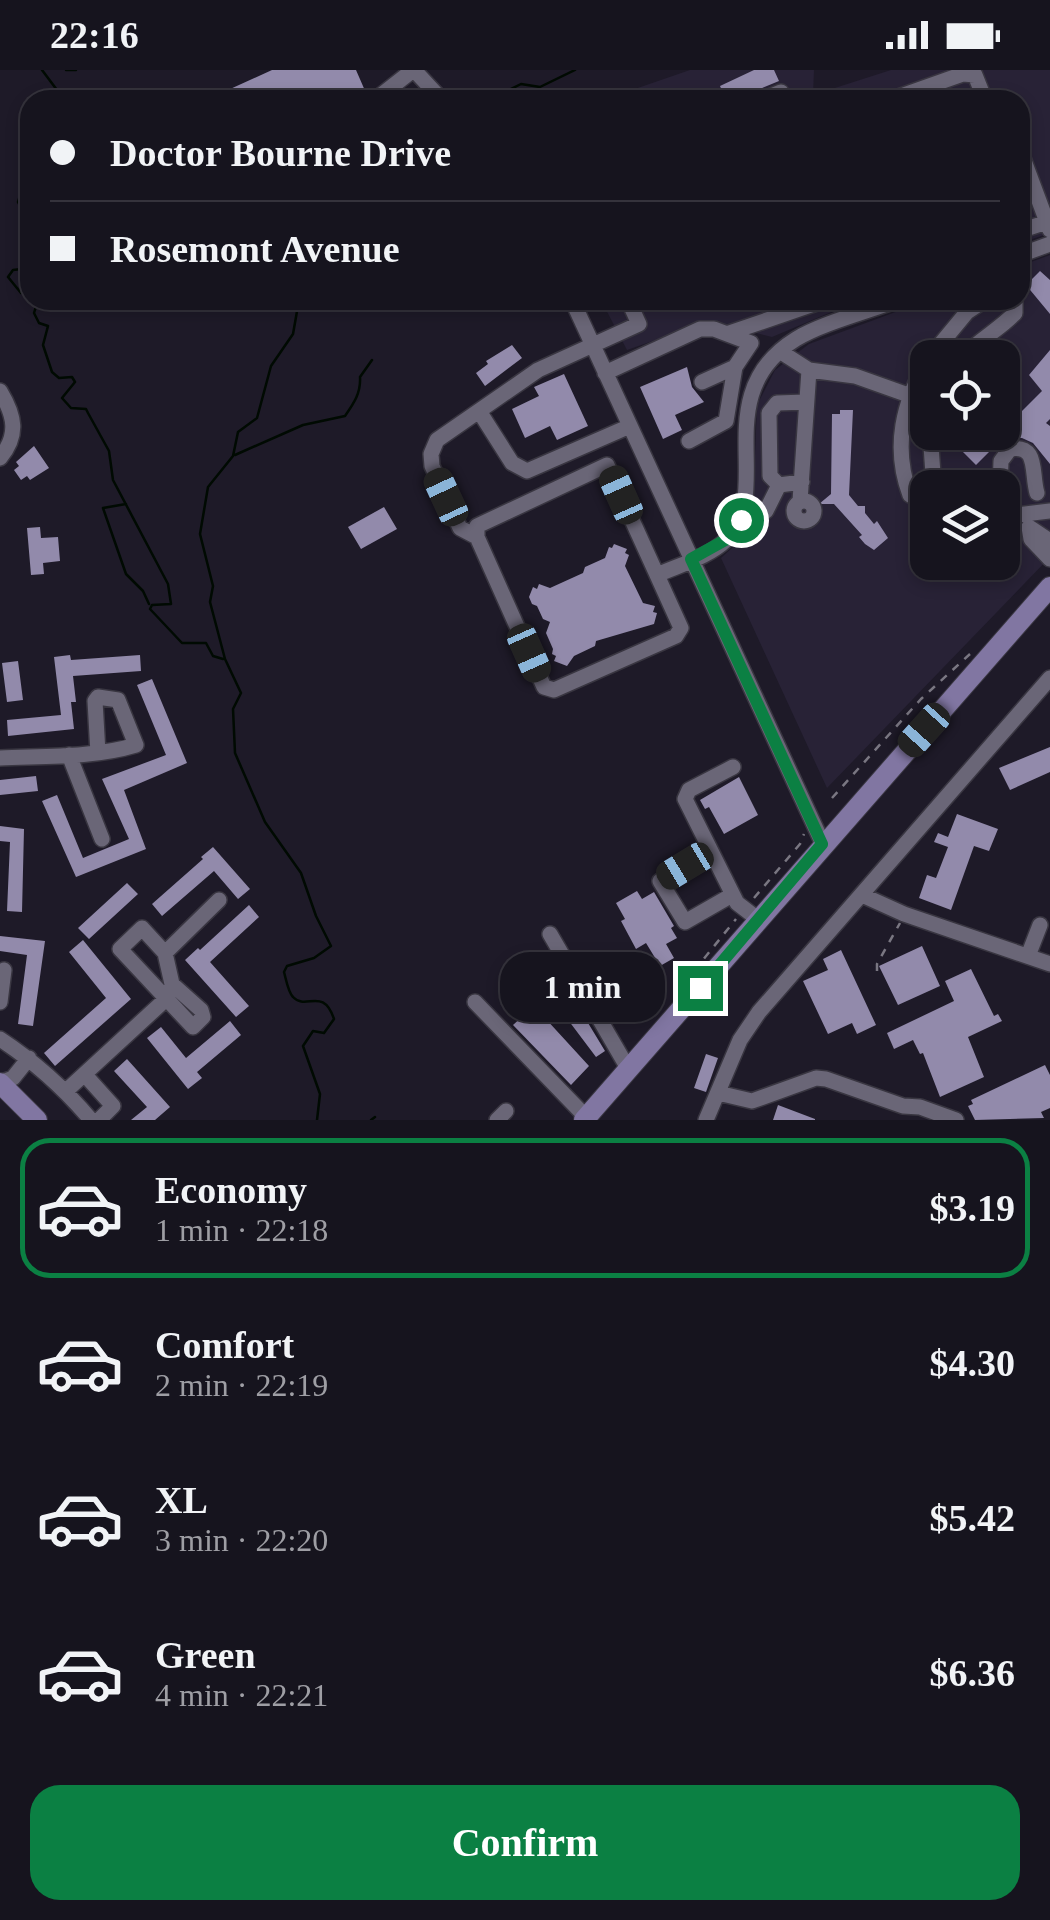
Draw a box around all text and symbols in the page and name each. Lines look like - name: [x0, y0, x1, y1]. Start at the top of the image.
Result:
- text: 22:16: [50, 14, 139, 56]
- text: Doctor Bourne Drive: [110, 132, 451, 174]
- text: Rosemont Avenue: [110, 228, 400, 270]
- map controls: [910, 340, 1020, 580]
- button: locate: [910, 340, 1020, 450]
- car: [595, 461, 647, 529]
- car: [420, 463, 472, 531]
- button: layers: [910, 470, 1020, 580]
- route start: [719, 498, 764, 543]
- car: [503, 619, 555, 687]
- car: [893, 698, 955, 762]
- car: [652, 838, 718, 894]
- callout: 1 min: [500, 953, 665, 1023]
- route end: [678, 966, 723, 1011]
- text: 1 min: [544, 969, 621, 1005]
- icon: car: [35, 1163, 125, 1253]
- text: Economy: [155, 1169, 307, 1211]
- text: $3.19: [930, 1187, 1015, 1229]
- text: 1 min · 22:18: [155, 1212, 328, 1248]
- icon: car: [35, 1318, 125, 1408]
- text: Comfort: [155, 1324, 294, 1366]
- text: $4.30: [930, 1342, 1015, 1384]
- text: 2 min · 22:19: [155, 1367, 328, 1403]
- icon: car: [35, 1473, 125, 1563]
- text: XL: [155, 1479, 208, 1521]
- text: $5.42: [930, 1497, 1015, 1539]
- text: 3 min · 22:20: [155, 1522, 328, 1558]
- icon: car: [35, 1628, 125, 1718]
- text: Green: [155, 1634, 256, 1676]
- text: $6.36: [930, 1652, 1015, 1694]
- text: 4 min · 22:21: [155, 1677, 328, 1713]
- button: Confirm: [30, 1785, 1020, 1900]

